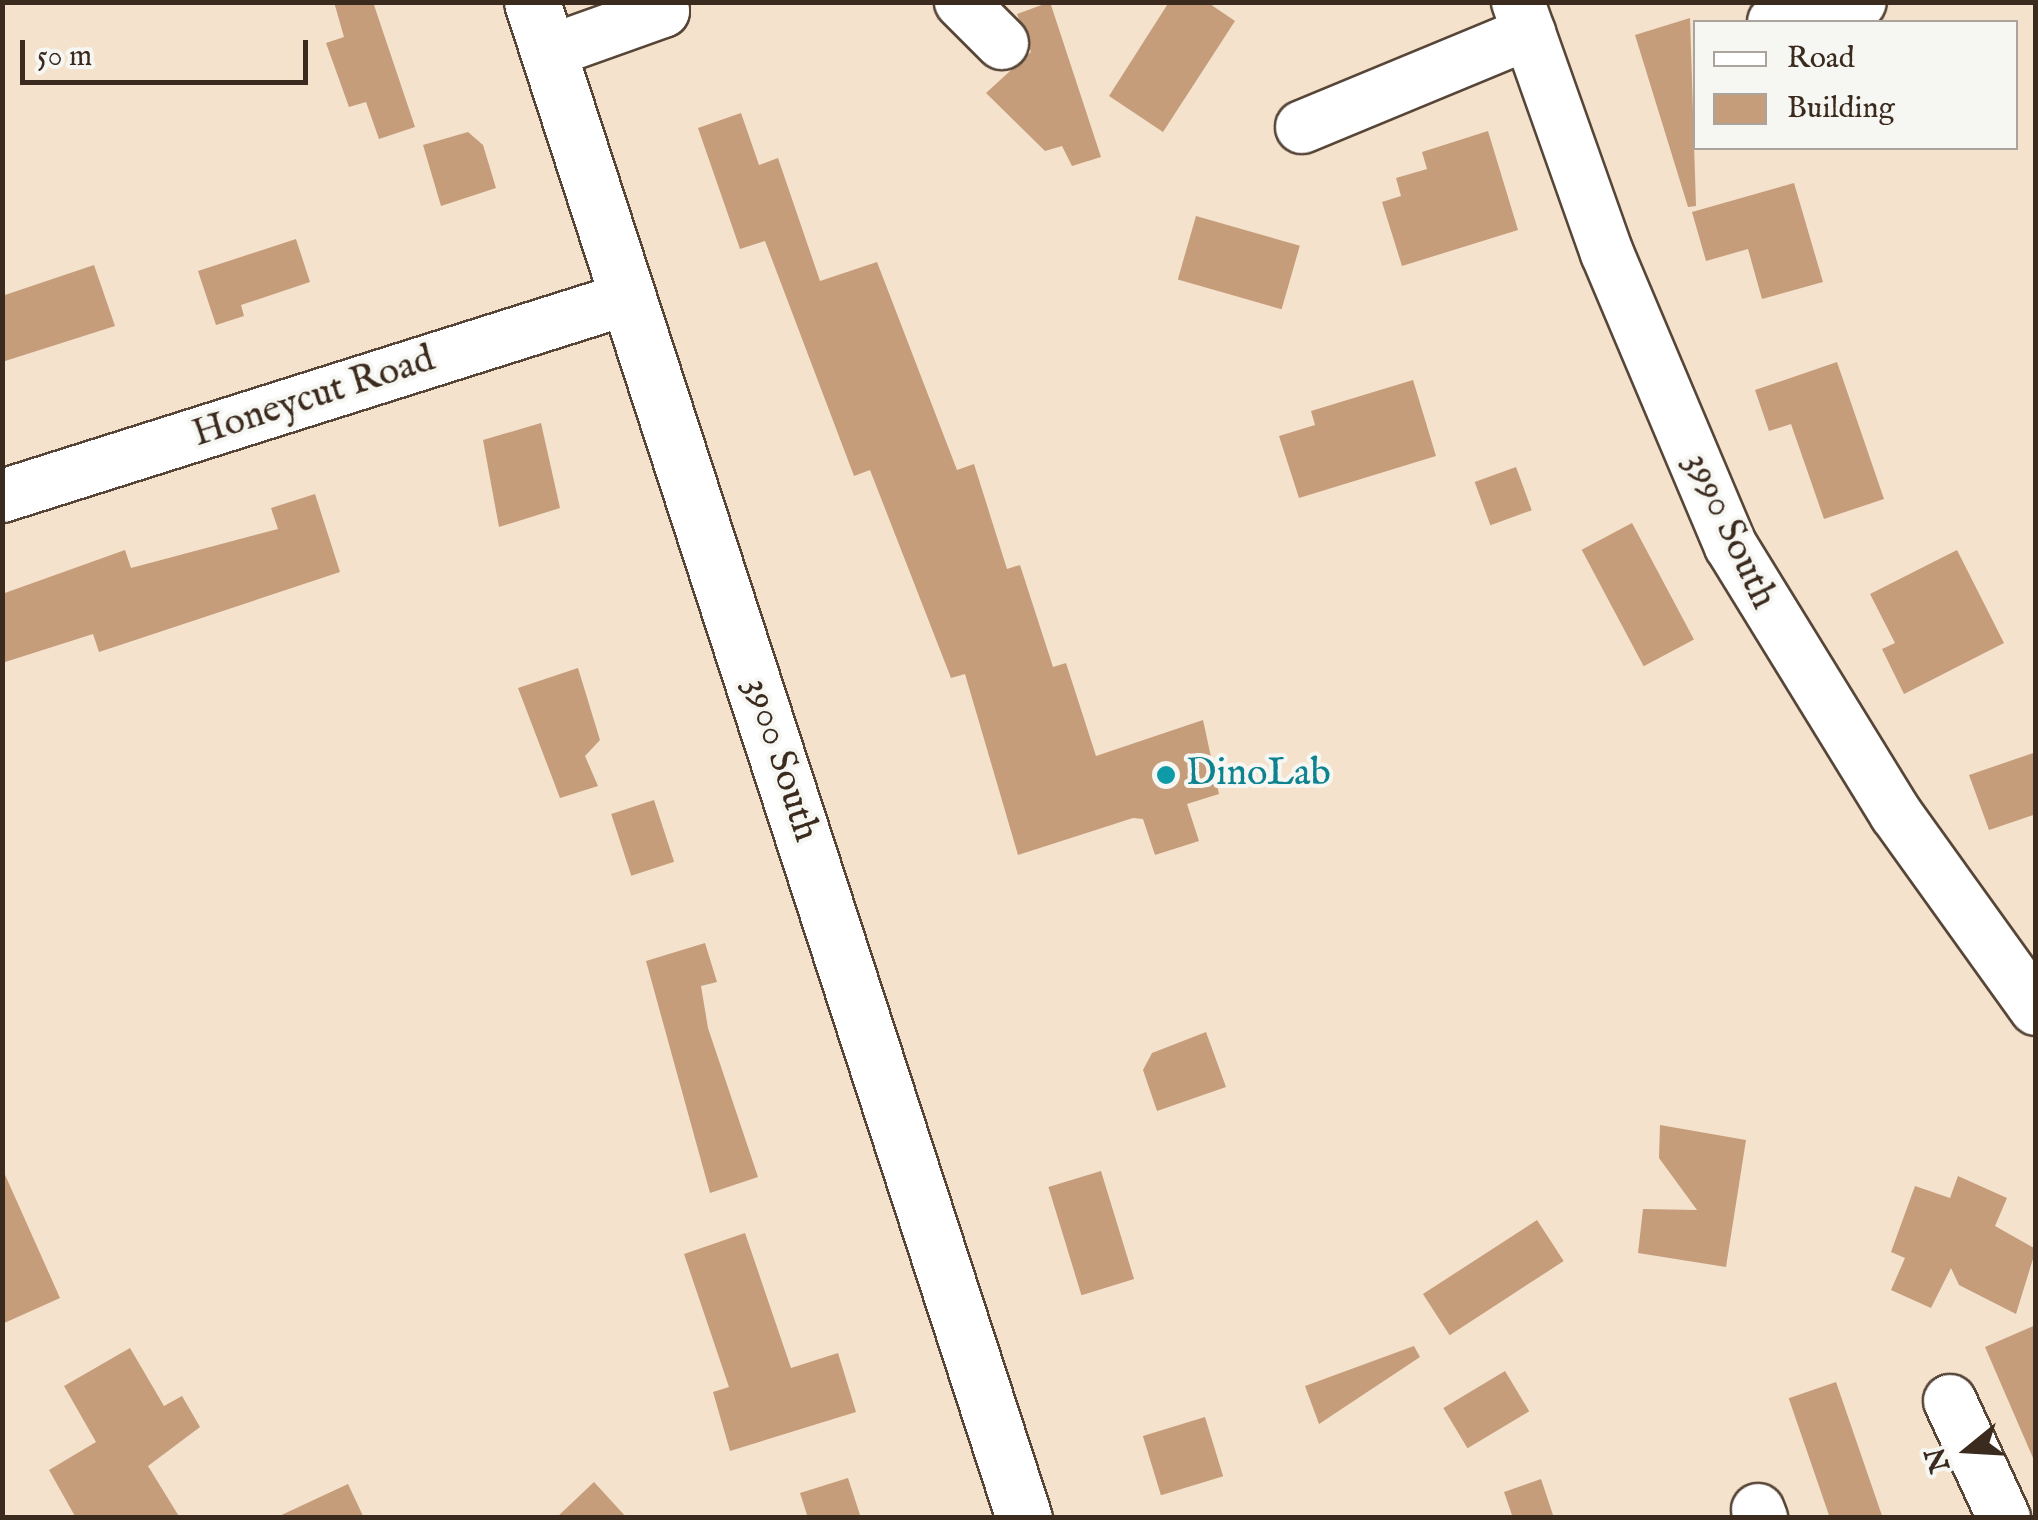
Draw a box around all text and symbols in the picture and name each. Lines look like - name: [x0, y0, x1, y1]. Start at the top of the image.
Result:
- scale bar: [25, 20, 312, 82]
- legend: [1693, 20, 2018, 150]
- text: 50 m: [37, 38, 92, 76]
- text: Road: [1787, 40, 1855, 78]
- text: Building: [1787, 90, 1895, 128]
- street label: Honeycut Road: [187, 337, 441, 459]
- street label: 3990 South: [1673, 446, 1785, 616]
- street label: 3900 South: [732, 672, 828, 848]
- place label: DinoLab: [1186, 752, 1331, 798]
- marker: DinoLab: [1155, 764, 1177, 786]
- north arrow: [1918, 1400, 2018, 1500]
- text: N: [1919, 1443, 1959, 1476]

